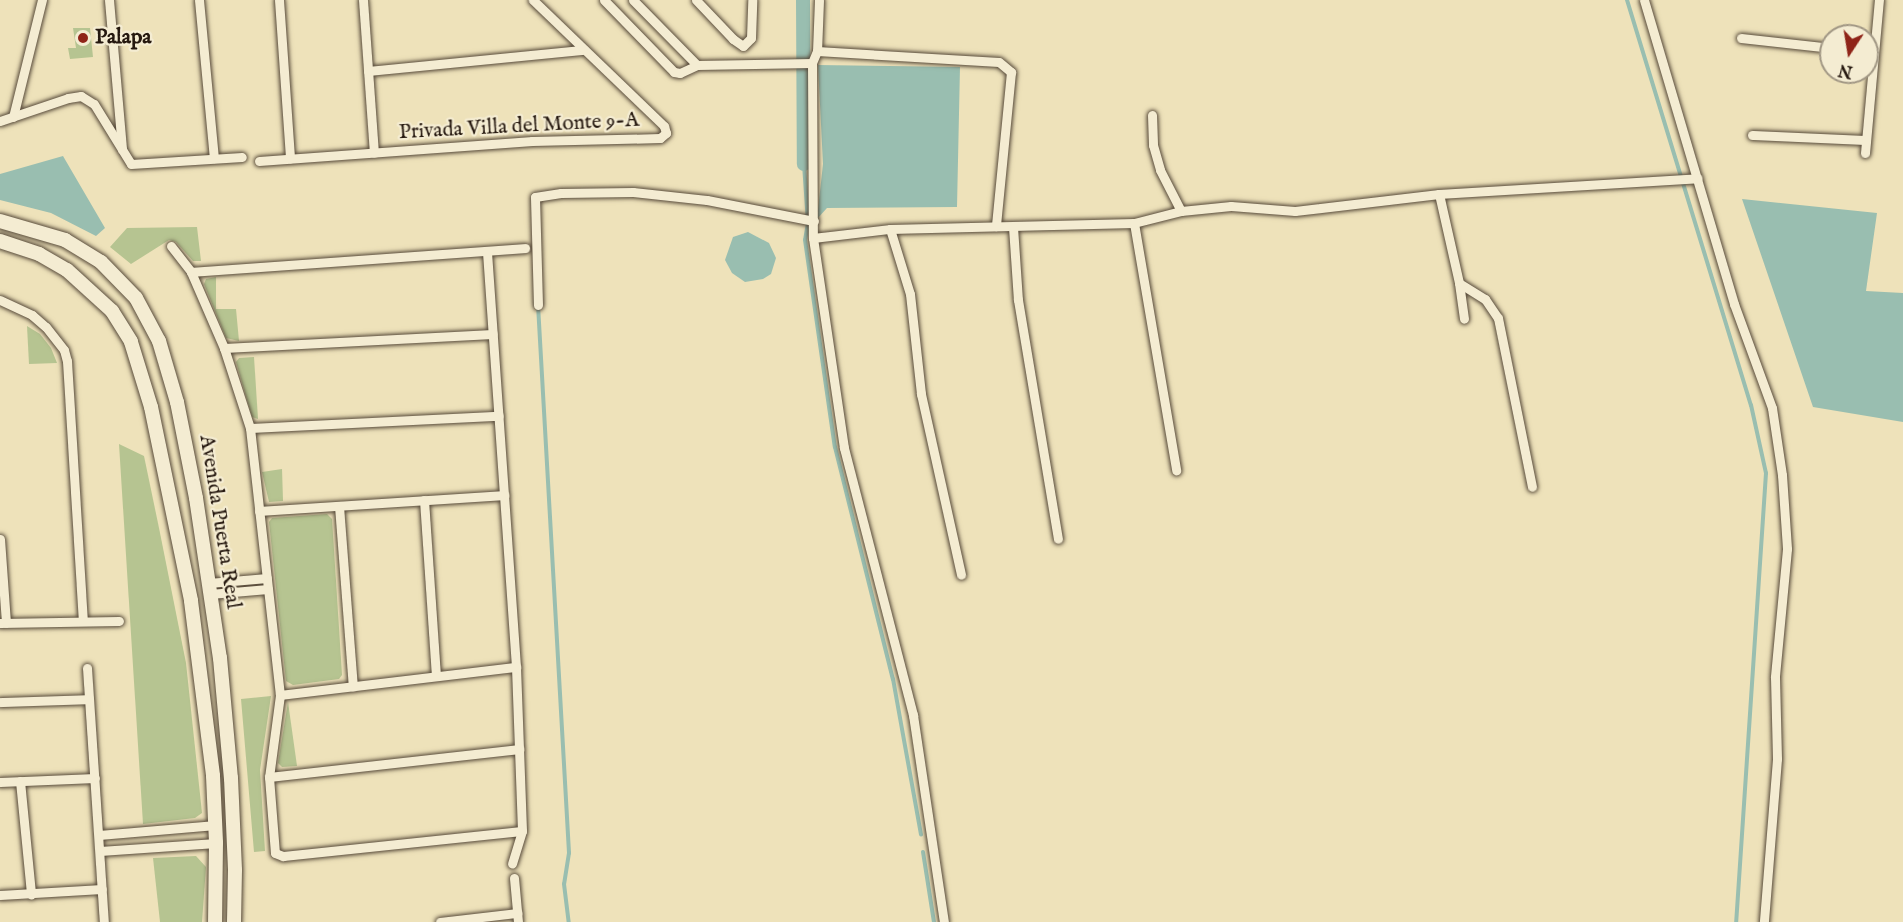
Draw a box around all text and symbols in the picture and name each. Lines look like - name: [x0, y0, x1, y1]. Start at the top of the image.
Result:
- north arrow: [1819, 24, 1879, 84]
- place label: Palapa: [95, 25, 151, 51]
- marker: Palapa: [76, 31, 90, 45]
- text: N: [1837, 58, 1855, 81]
- street label: Privada Villa del Monte 9-A: [398, 108, 640, 146]
- street label: Avenida Puerta Real: [193, 433, 245, 611]

